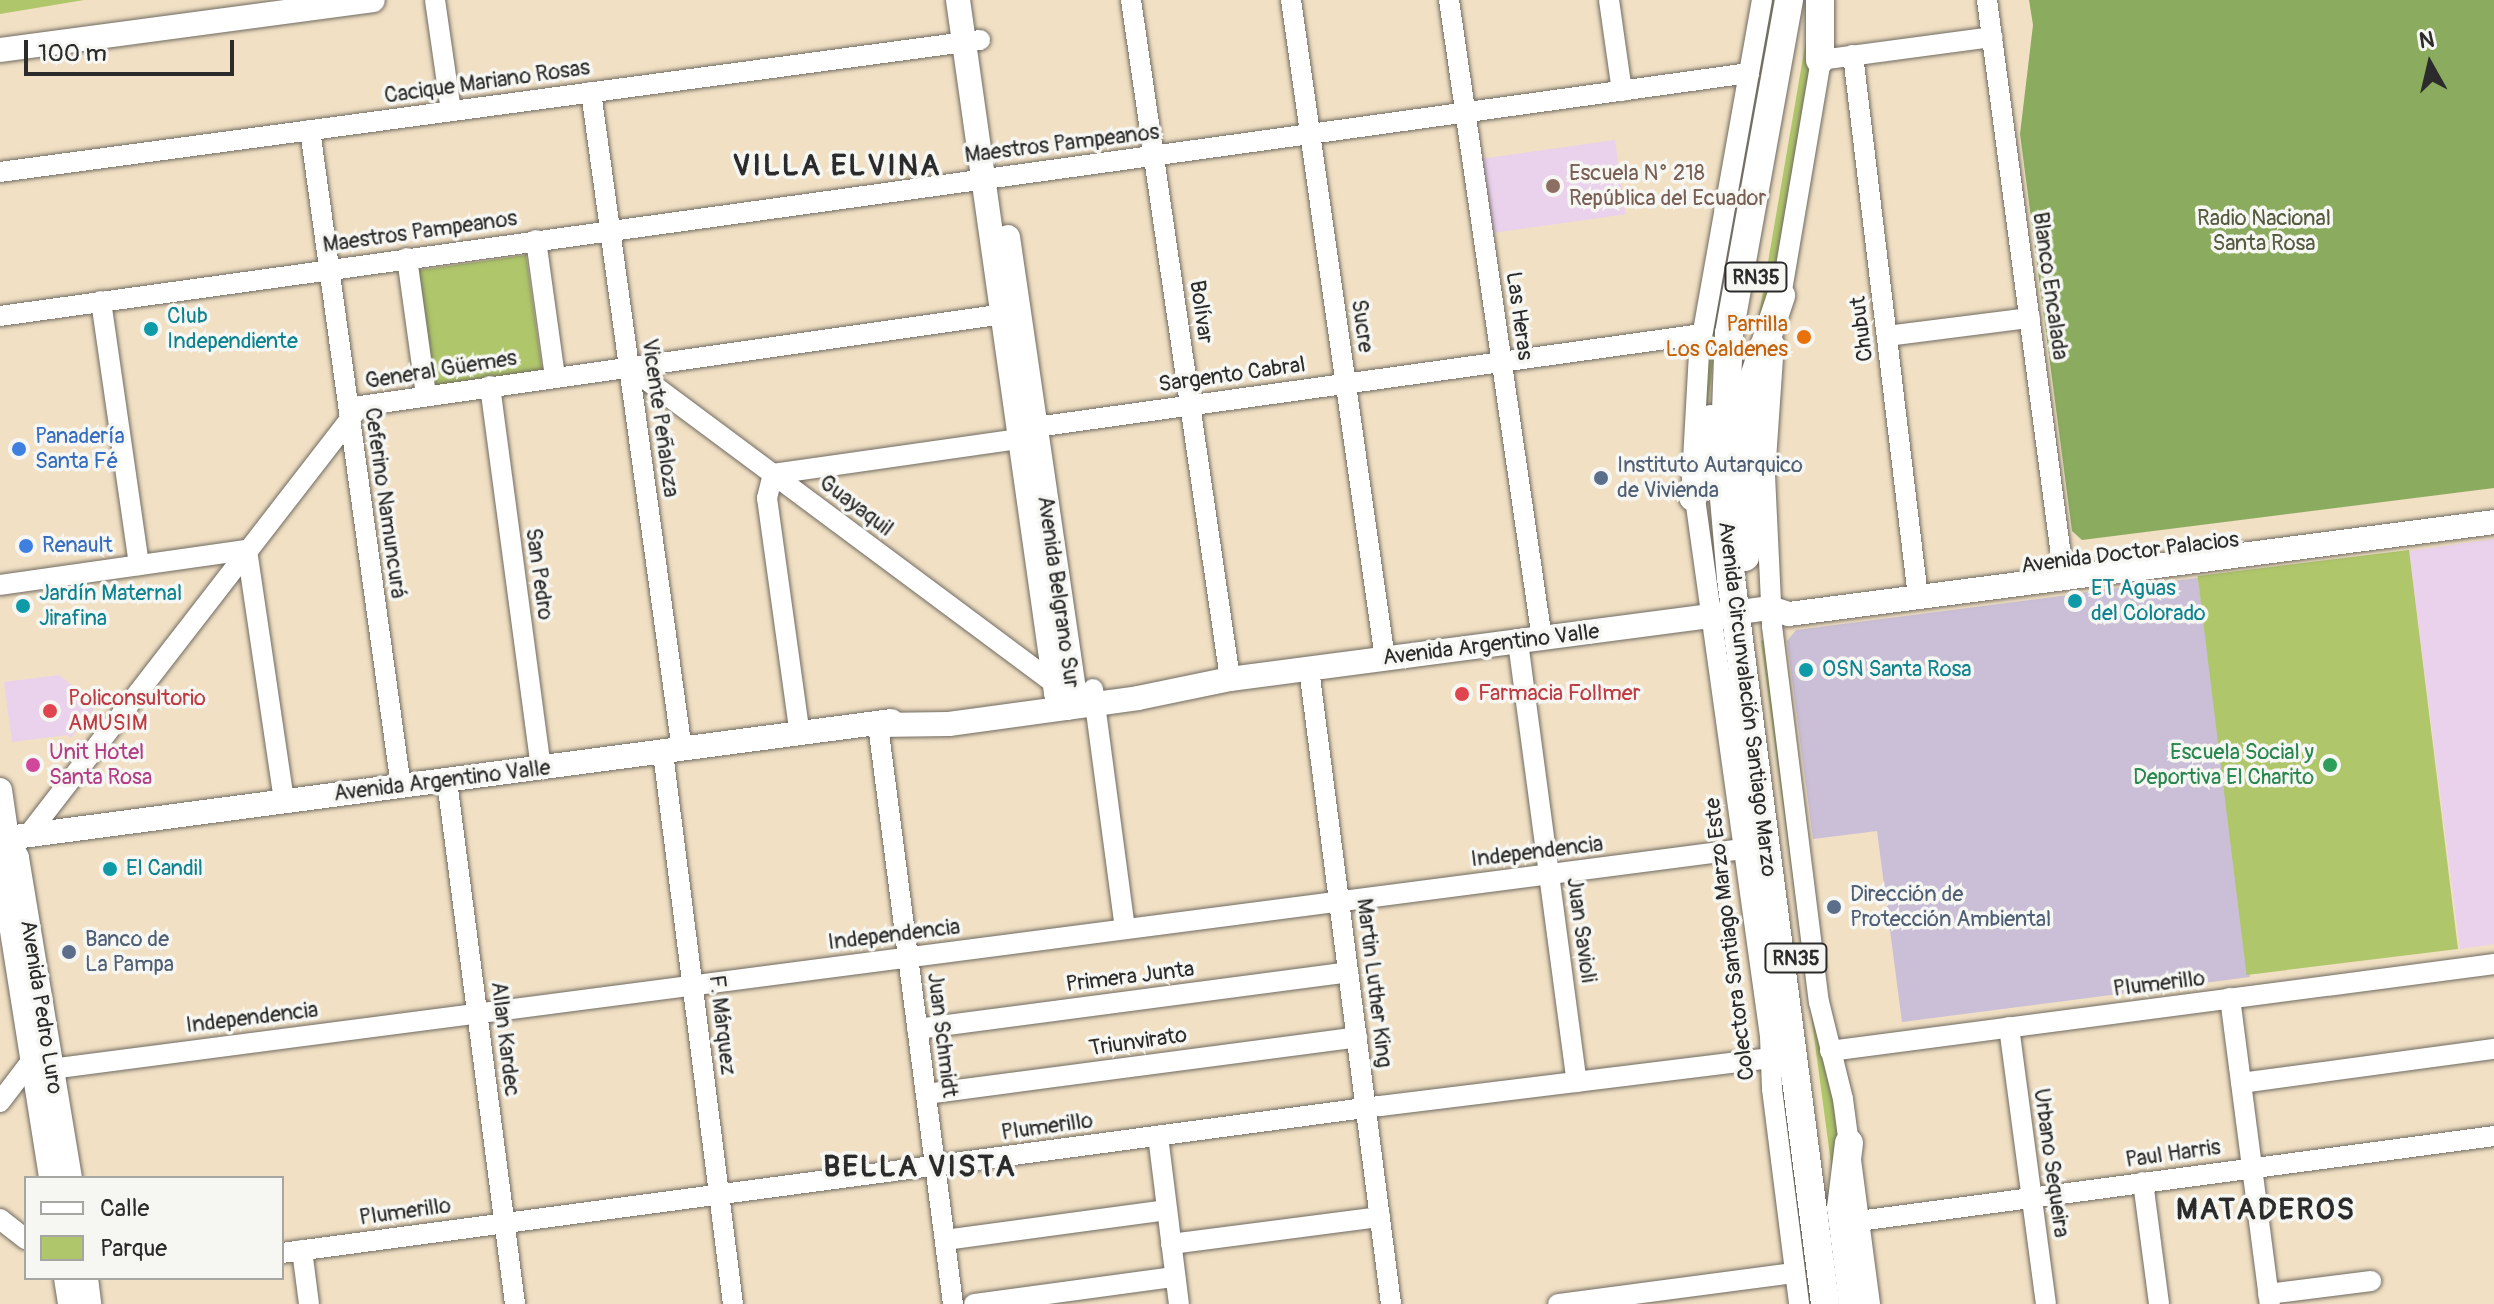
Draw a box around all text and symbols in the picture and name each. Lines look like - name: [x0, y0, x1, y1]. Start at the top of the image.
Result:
- scale bar: [28, 24, 238, 74]
- north arrow: [2390, 24, 2470, 104]
- text: N: [2417, 25, 2436, 55]
- text: 100 m: [38, 39, 107, 68]
- street label: Cacique Mariano Rosas: [383, 55, 591, 109]
- street label: Maestros Pampeanos: [963, 119, 1161, 169]
- district label: VILLA ELVINA: [733, 148, 941, 184]
- place label: Escuela N° 218 República del Ecuador: [1569, 160, 1766, 212]
- marker: Escuela N° 218 República del Ecuador: [1544, 177, 1562, 195]
- street label: Maestros Pampeanos: [321, 205, 519, 259]
- park label: Radio Nacional Santa Rosa: [2197, 205, 2331, 256]
- street label: Blanco Encalada: [2027, 210, 2073, 362]
- road number: RN35: [1724, 261, 1788, 293]
- street label: Las Heras: [1500, 270, 1538, 362]
- street label: Bolívar: [1183, 279, 1219, 345]
- street label: Chubut: [1845, 295, 1879, 363]
- street label: Sucre: [1345, 298, 1379, 354]
- place label: Club Independiente: [167, 303, 298, 354]
- place label: Parrilla Los Caldenes: [1666, 311, 1788, 362]
- marker: Club Independiente: [142, 320, 160, 338]
- marker: Parrilla Los Caldenes: [1795, 328, 1813, 346]
- street label: Vicente Peñaloza: [636, 337, 684, 499]
- street label: General Güemes: [363, 345, 519, 395]
- street label: Sargento Cabral: [1157, 352, 1307, 398]
- street label: Ceferino Namuncurá: [359, 406, 411, 600]
- place label: Panadería Santa Fé: [35, 423, 125, 474]
- marker: Panadería Santa Fé: [10, 440, 28, 458]
- place label: Instituto Autarquico de Vivienda: [1617, 452, 1803, 504]
- marker: Instituto Autarquico de Vivienda: [1592, 469, 1610, 487]
- street label: Guayaquil: [814, 470, 898, 542]
- street label: Avenida Belgrano Sur: [1031, 494, 1085, 690]
- street label: Avenida Circunvalación Santiago Marzo: [1712, 520, 1782, 878]
- street label: San Pedro: [519, 526, 559, 622]
- street label: Avenida Doctor Palacios: [2020, 527, 2240, 579]
- place label: Renault: [42, 533, 113, 559]
- marker: Renault: [17, 537, 35, 555]
- place label: ET Aguas del Colorado: [2091, 575, 2206, 626]
- place label: Jardín Maternal Jirafina: [39, 580, 182, 632]
- marker: ET Aguas del Colorado: [2066, 592, 2084, 610]
- marker: Jardín Maternal Jirafina: [14, 597, 32, 615]
- street label: Avenida Argentino Valle: [1381, 619, 1601, 671]
- place label: OSN Santa Rosa: [1822, 657, 1972, 683]
- marker: OSN Santa Rosa: [1797, 661, 1815, 679]
- place label: Farmacia Follmer: [1478, 681, 1641, 707]
- place label: Policonsultorio AMUSIM: [68, 685, 206, 736]
- marker: Farmacia Follmer: [1453, 685, 1471, 703]
- marker: Policonsultorio AMUSIM: [39, 700, 61, 722]
- place label: Unit Hotel Santa Rosa: [49, 739, 152, 790]
- place label: Escuela Social y Deportiva El Charito: [2133, 739, 2314, 790]
- street label: Avenida Argentino Valle: [332, 755, 552, 807]
- marker: Unit Hotel Santa Rosa: [24, 756, 42, 774]
- marker: Escuela Social y Deportiva El Charito: [2321, 756, 2339, 774]
- street label: Colectora Santiago Marzo Este: [1700, 796, 1760, 1082]
- street label: Independencia: [1469, 831, 1605, 873]
- place label: El Candil: [126, 856, 203, 882]
- marker: El Candil: [101, 860, 119, 878]
- street label: Juan Savioli: [1561, 876, 1601, 984]
- place label: Dirección de Protección Ambiental: [1850, 881, 2051, 932]
- street label: Martin Luther King: [1351, 897, 1397, 1069]
- marker: Dirección de Protección Ambiental: [1825, 898, 1843, 916]
- street label: Independencia: [826, 914, 962, 956]
- street label: Avenida Pedro Luro: [14, 918, 68, 1096]
- place label: Banco de La Pampa: [85, 926, 174, 978]
- road number: RN35: [1764, 942, 1828, 974]
- marker: Banco de La Pampa: [60, 943, 78, 961]
- street label: Primera Junta: [1064, 956, 1196, 998]
- street label: Plumerillo: [2112, 965, 2206, 1003]
- street label: Juan Schmidt: [921, 971, 963, 1099]
- street label: F. Márquez: [703, 974, 741, 1076]
- street label: Allan Kardec: [485, 980, 525, 1098]
- street label: Independencia: [184, 997, 320, 1039]
- street label: Triunvirato: [1087, 1022, 1189, 1062]
- street label: Urbano Sequeira: [2027, 1087, 2075, 1239]
- street label: Plumerillo: [999, 1108, 1095, 1146]
- street label: Paul Harris: [2124, 1134, 2222, 1174]
- district label: BELLA VISTA: [823, 1149, 1017, 1185]
- legend: [24, 1176, 284, 1280]
- district label: MATADEROS: [2176, 1192, 2356, 1228]
- street label: Plumerillo: [357, 1193, 453, 1231]
- text: Calle: [100, 1194, 149, 1223]
- text: Parque: [100, 1234, 167, 1263]

